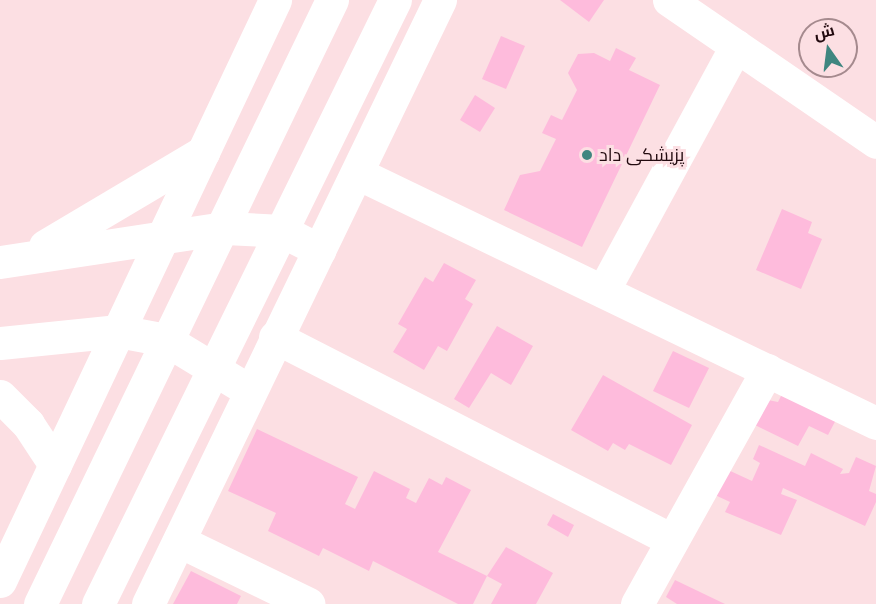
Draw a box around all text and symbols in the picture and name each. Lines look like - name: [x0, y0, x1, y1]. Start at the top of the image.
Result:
- north arrow: [798, 18, 858, 78]
- text: ش: [812, 20, 836, 44]
- place label: پزیشکی داد: [599, 144, 684, 166]
- marker: پزیشکی داد: [580, 148, 594, 162]

